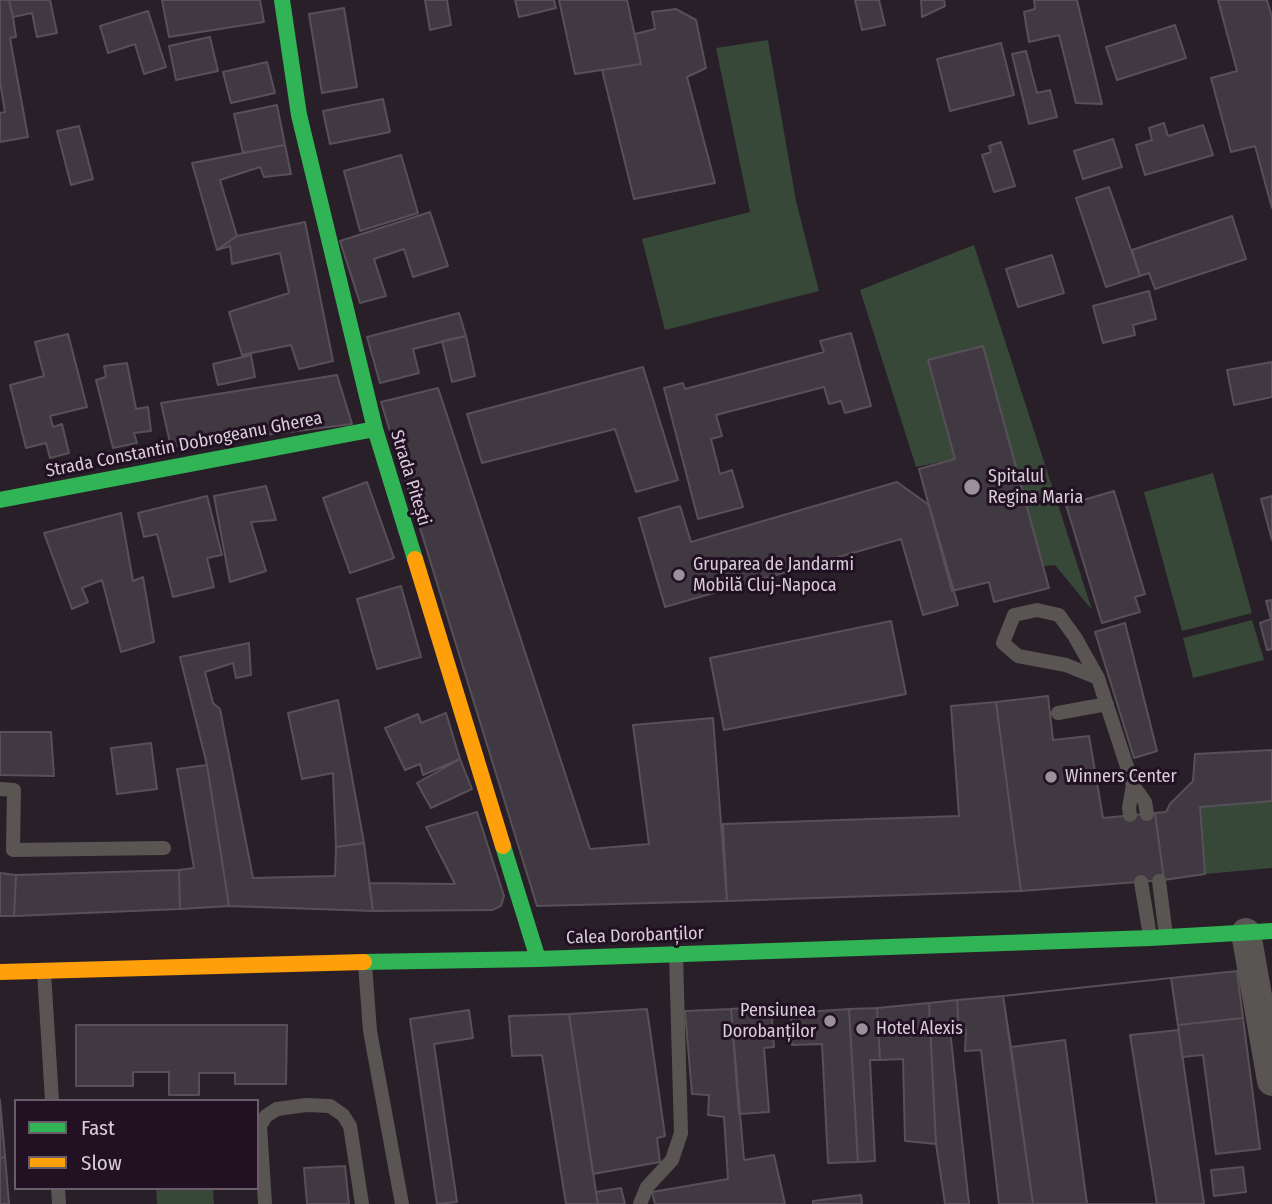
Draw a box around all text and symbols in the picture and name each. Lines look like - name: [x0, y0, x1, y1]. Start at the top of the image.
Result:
- street label: Strada Constantin Dobrogeanu Gherea: [44, 408, 324, 482]
- street label: Strada Pitești: [385, 428, 435, 528]
- place label: Spitalul Regina Maria: [988, 466, 1083, 508]
- marker: Spitalul Regina Maria: [962, 477, 982, 497]
- place label: Gruparea de Jandarmi Mobilă Cluj-Napoca: [693, 554, 854, 596]
- marker: Gruparea de Jandarmi Mobilă Cluj-Napoca: [671, 567, 687, 583]
- place label: Winners Center: [1065, 766, 1177, 788]
- marker: Winners Center: [1043, 769, 1059, 785]
- street label: Calea Dorobanților: [566, 923, 704, 949]
- place label: Pensiunea Dorobanților: [722, 1000, 816, 1042]
- marker: Pensiunea Dorobanților: [822, 1013, 838, 1029]
- place label: Hotel Alexis: [876, 1018, 963, 1040]
- marker: Hotel Alexis: [854, 1021, 870, 1037]
- legend: [14, 1099, 259, 1190]
- text: Fast: [81, 1115, 115, 1141]
- text: Slow: [81, 1150, 122, 1176]

